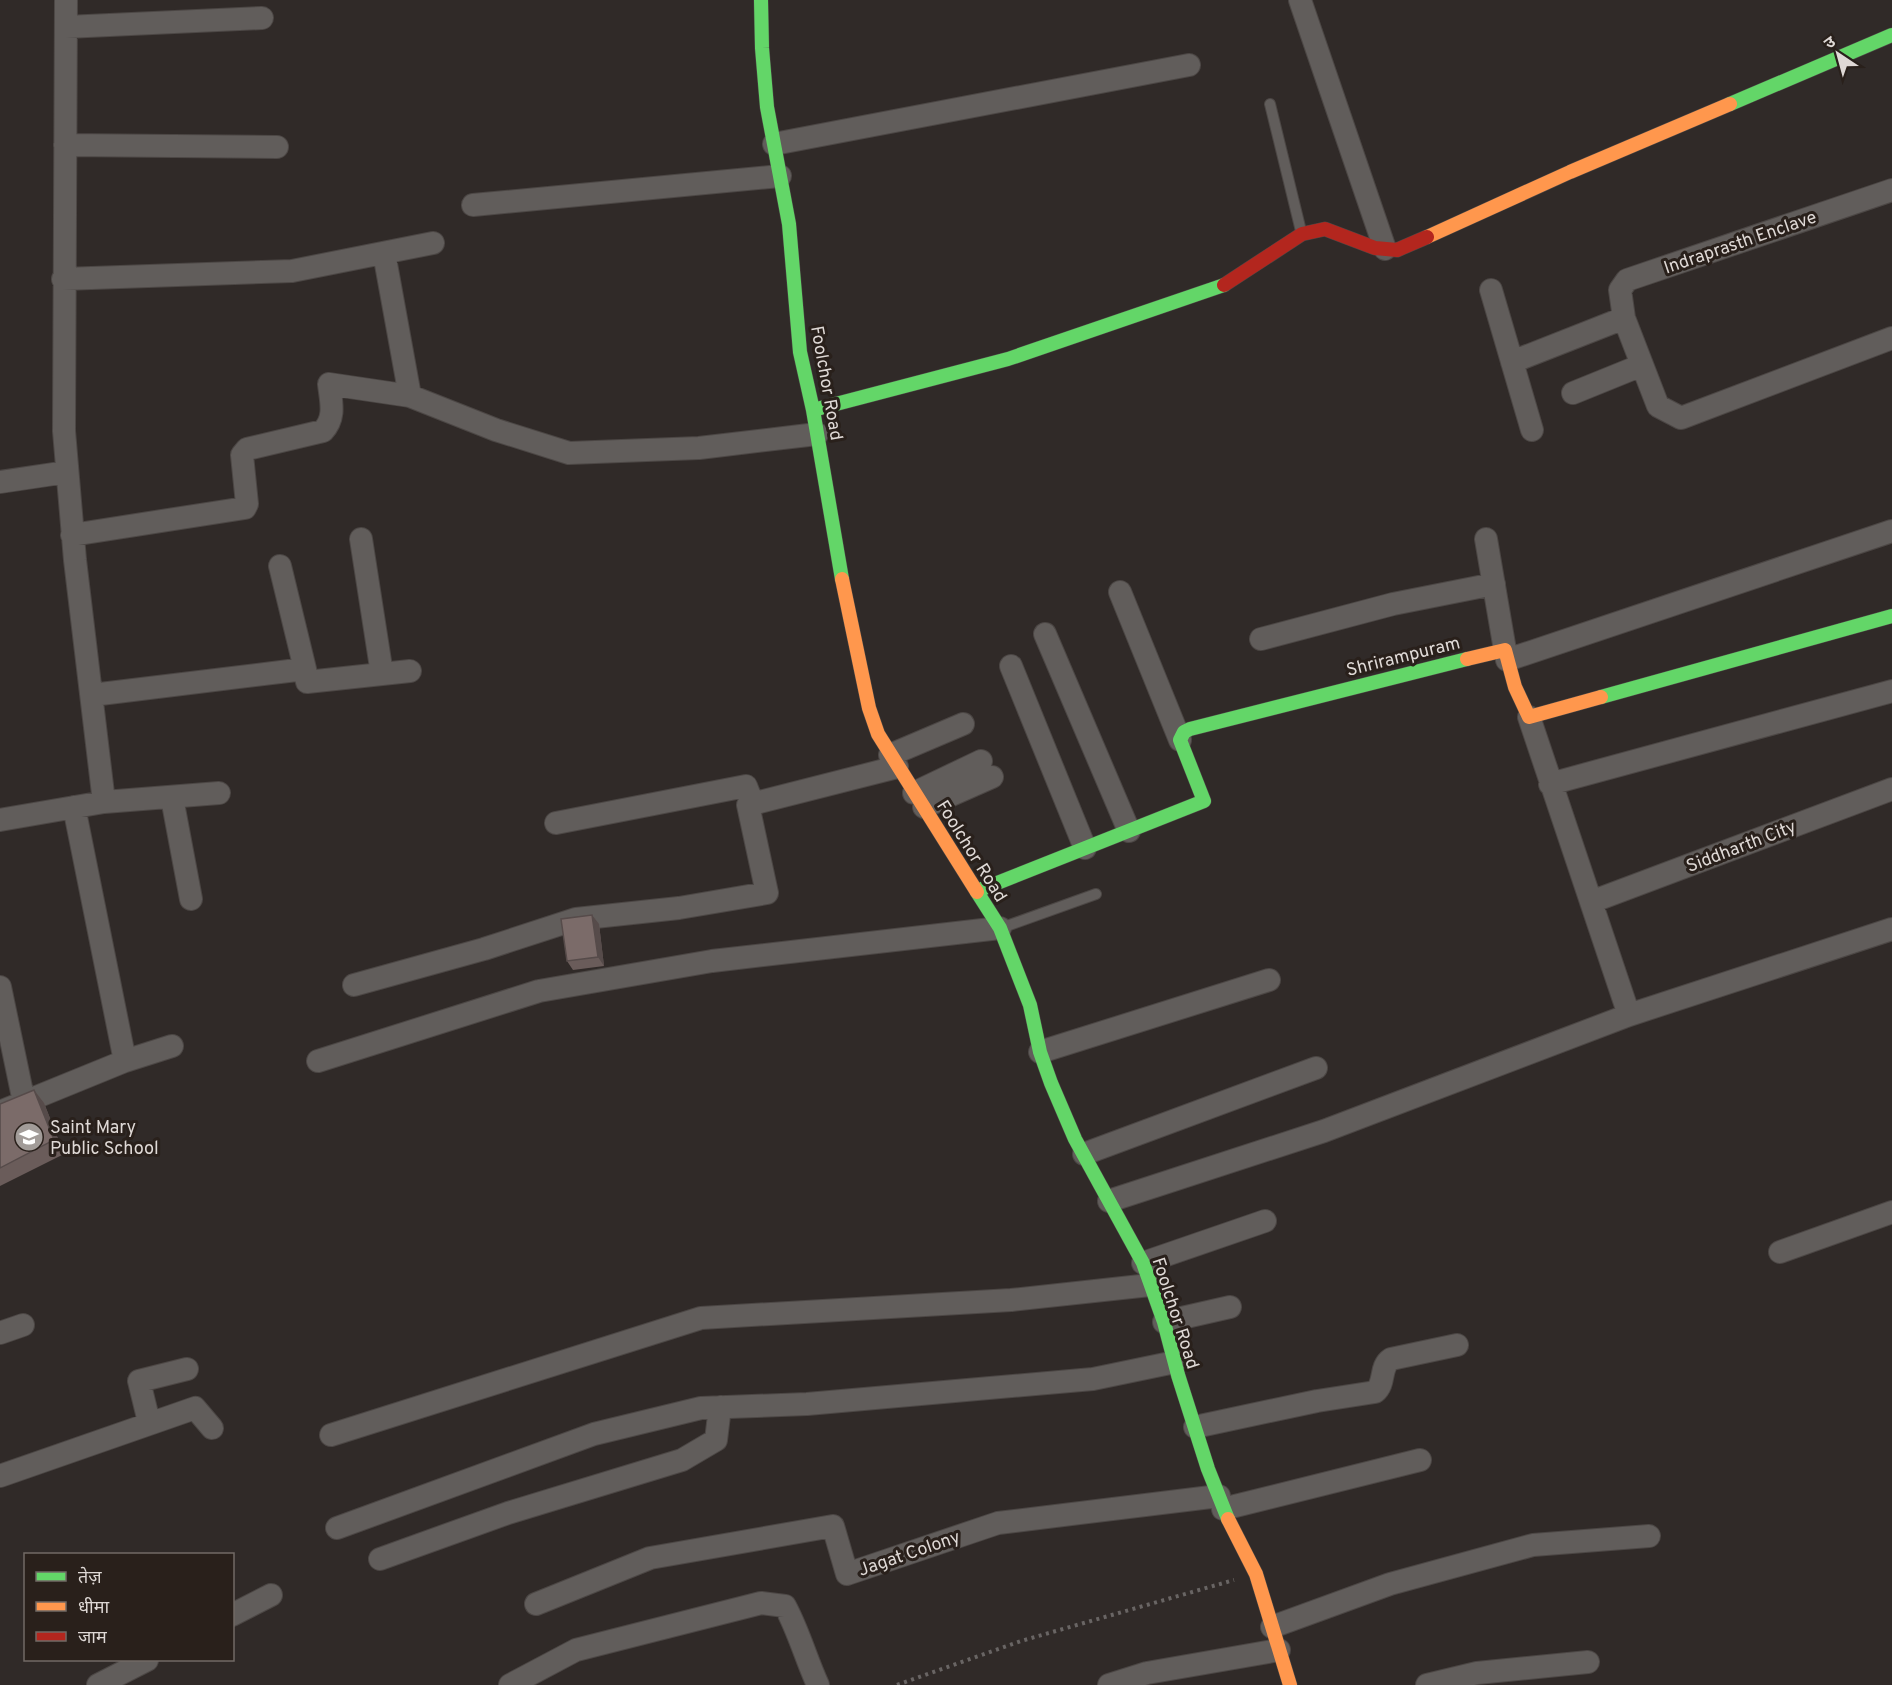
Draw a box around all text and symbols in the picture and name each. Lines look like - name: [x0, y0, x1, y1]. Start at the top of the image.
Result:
- north arrow: [1808, 24, 1868, 84]
- text: उ: [1821, 32, 1841, 54]
- street label: Indraprasth Enclave: [1661, 206, 1820, 280]
- street label: Foolchor Road: [804, 324, 847, 442]
- street label: Shrirampuram: [1344, 632, 1463, 683]
- street label: Foolchor Road: [930, 797, 1011, 907]
- street label: Siddharth City: [1683, 816, 1800, 879]
- place label: Saint Mary Public School: [50, 1117, 159, 1161]
- school or university icon: Saint Mary Public School: [13, 1121, 45, 1153]
- street label: Foolchor Road: [1146, 1255, 1203, 1372]
- street label: Jagat Colony: [856, 1526, 963, 1583]
- legend: [24, 1553, 234, 1661]
- text: तेज़: [78, 1566, 102, 1590]
- text: धीमा: [78, 1597, 109, 1620]
- text: जाम: [78, 1627, 108, 1650]

